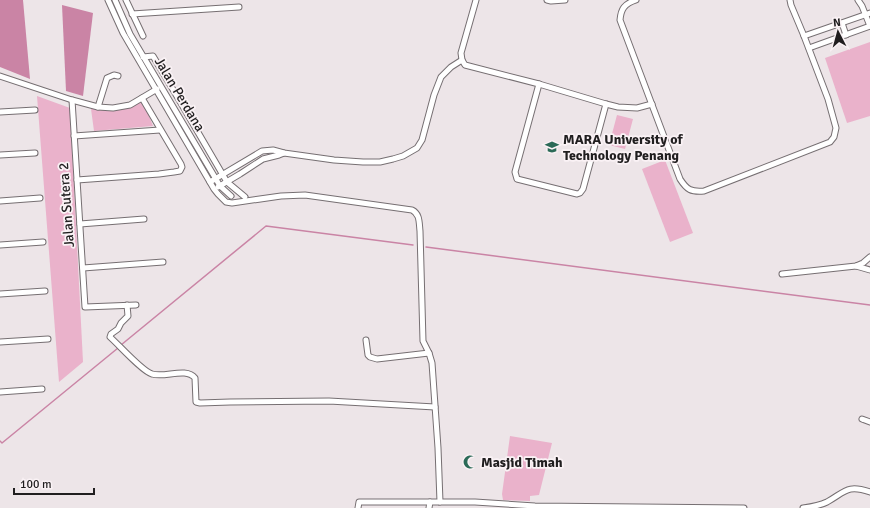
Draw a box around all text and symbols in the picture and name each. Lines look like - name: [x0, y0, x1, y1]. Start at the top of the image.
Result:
- north arrow: [818, 12, 858, 52]
- text: N: [833, 16, 841, 29]
- street label: Jalan Perdana: [151, 54, 208, 135]
- place label: MARA University of Technology Penang: [563, 131, 684, 164]
- school or university icon: MARA University of Technology Penang: [544, 139, 560, 155]
- street label: Jalan Sutera 2: [55, 162, 78, 248]
- mosque icon: Masjid Timah: [462, 454, 478, 470]
- place label: Masjid Timah: [481, 454, 563, 471]
- scale bar: [14, 470, 94, 496]
- text: 100 m: [20, 477, 52, 492]

